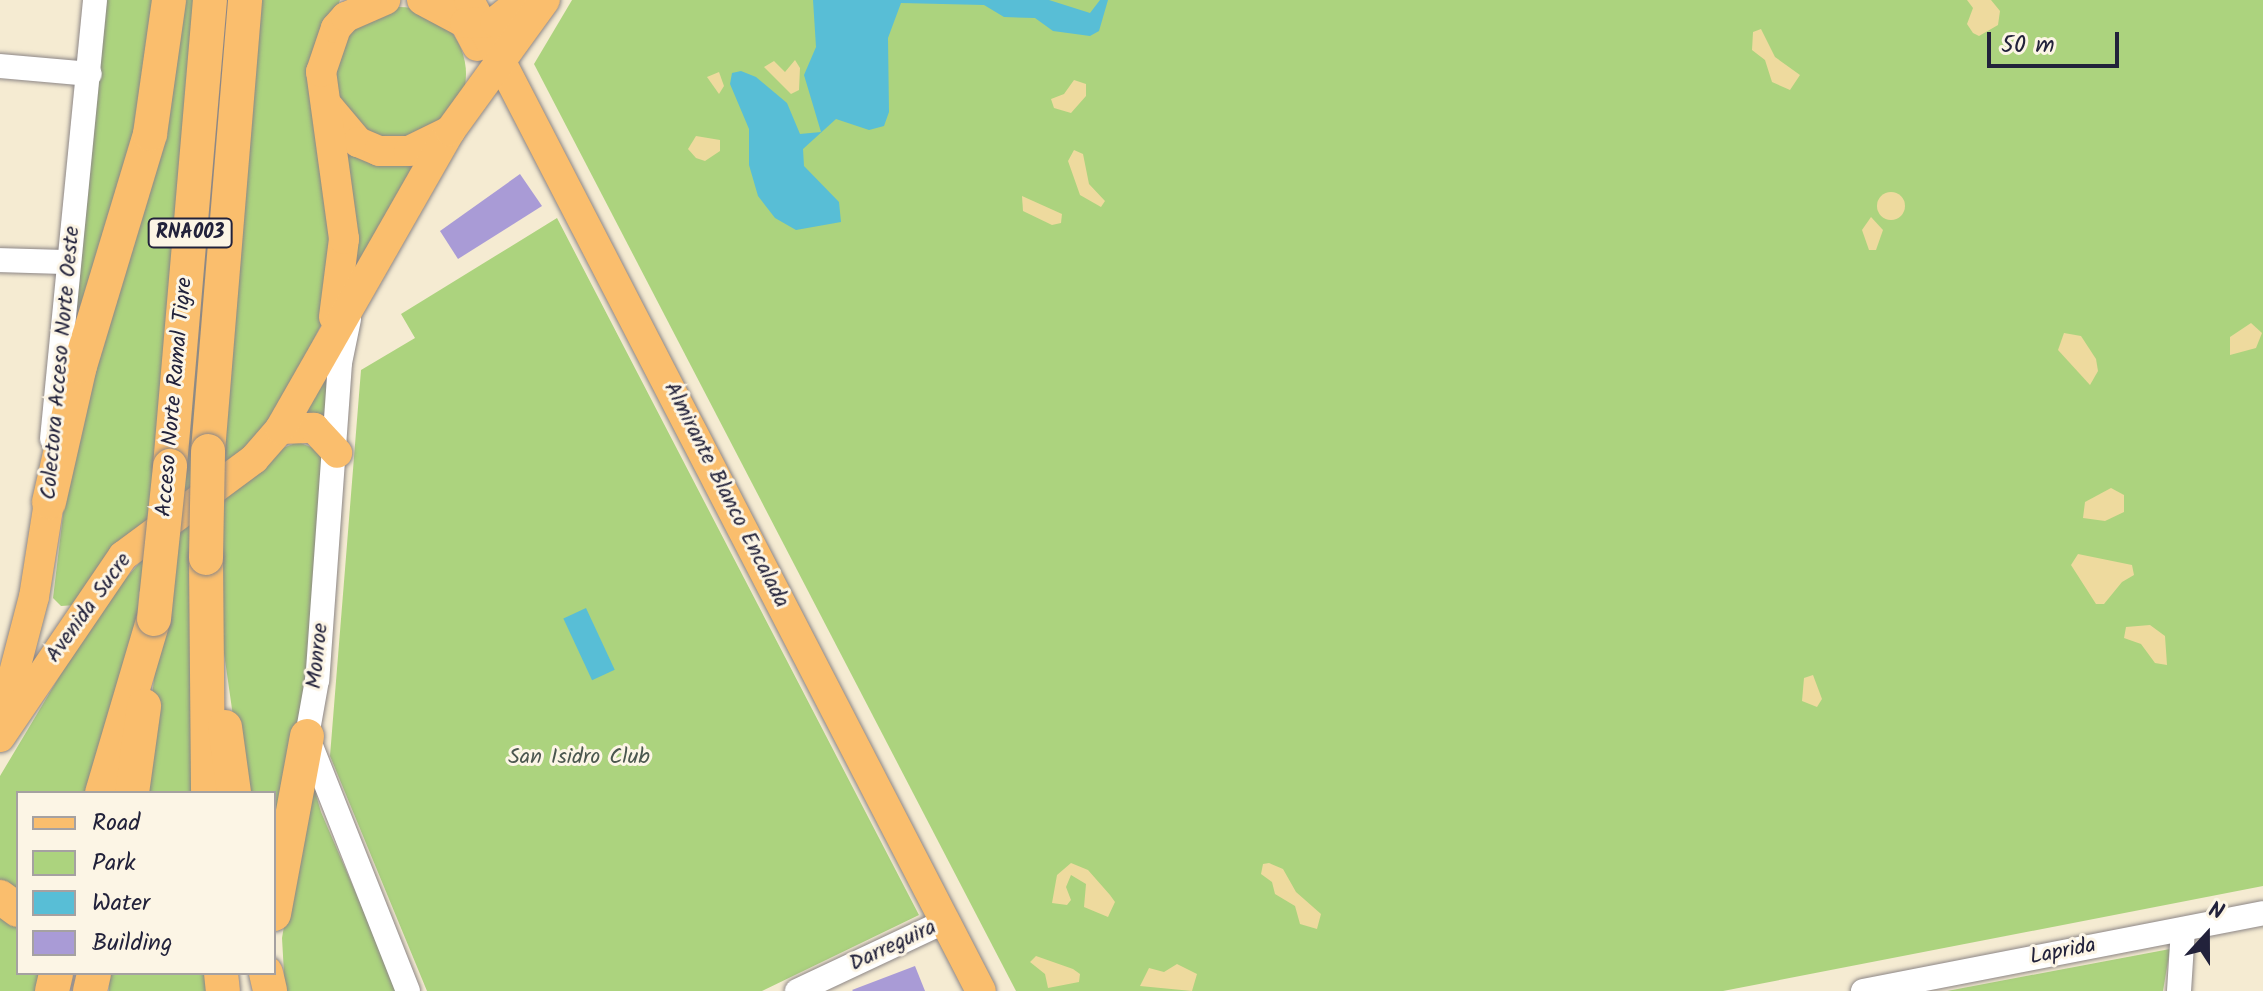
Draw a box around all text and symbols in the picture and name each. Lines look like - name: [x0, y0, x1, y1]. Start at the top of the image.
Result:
- scale bar: [1991, 16, 2123, 66]
- text: 50 m: [2001, 26, 2055, 65]
- road number: RNA003: [146, 217, 234, 249]
- street label: Colectora Acceso Norte Oeste: [36, 225, 86, 501]
- street label: Acceso Norte Ramal Tigre: [151, 276, 199, 518]
- street label: Almirante Blanco Encalada: [658, 378, 794, 612]
- street label: Avenida Sucre: [40, 548, 138, 668]
- street label: Monroe: [301, 622, 335, 690]
- park label: San Isidro Club: [508, 745, 650, 771]
- legend: [16, 791, 276, 975]
- text: Road: [92, 804, 140, 843]
- text: Park: [92, 844, 136, 883]
- text: Water: [92, 884, 150, 923]
- text: N: [2203, 893, 2229, 931]
- north arrow: [2167, 895, 2247, 975]
- street label: Darreguira: [845, 914, 941, 978]
- text: Building: [92, 924, 172, 963]
- street label: Laprida: [2028, 933, 2098, 971]

